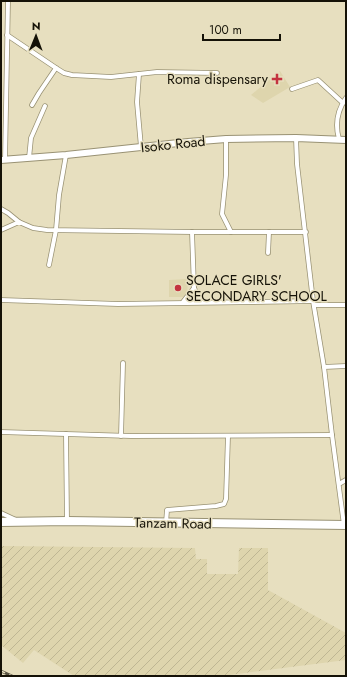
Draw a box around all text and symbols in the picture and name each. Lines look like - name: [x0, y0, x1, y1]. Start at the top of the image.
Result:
- north arrow: [16, 16, 56, 56]
- scale bar: [203, 16, 280, 42]
- text: N: [32, 18, 41, 34]
- text: 100 m: [209, 21, 242, 39]
- place label: Roma dispensary: [167, 69, 269, 89]
- marker: Roma dispensary: [271, 73, 283, 85]
- street label: Isoko Road: [140, 131, 206, 157]
- place label: SOLACE GIRLS' SECONDARY SCHOOL: [186, 270, 327, 306]
- marker: SOLACE GIRLS' SECONDARY SCHOOL: [173, 283, 183, 293]
- street label: Tanzam Road: [134, 512, 212, 534]

